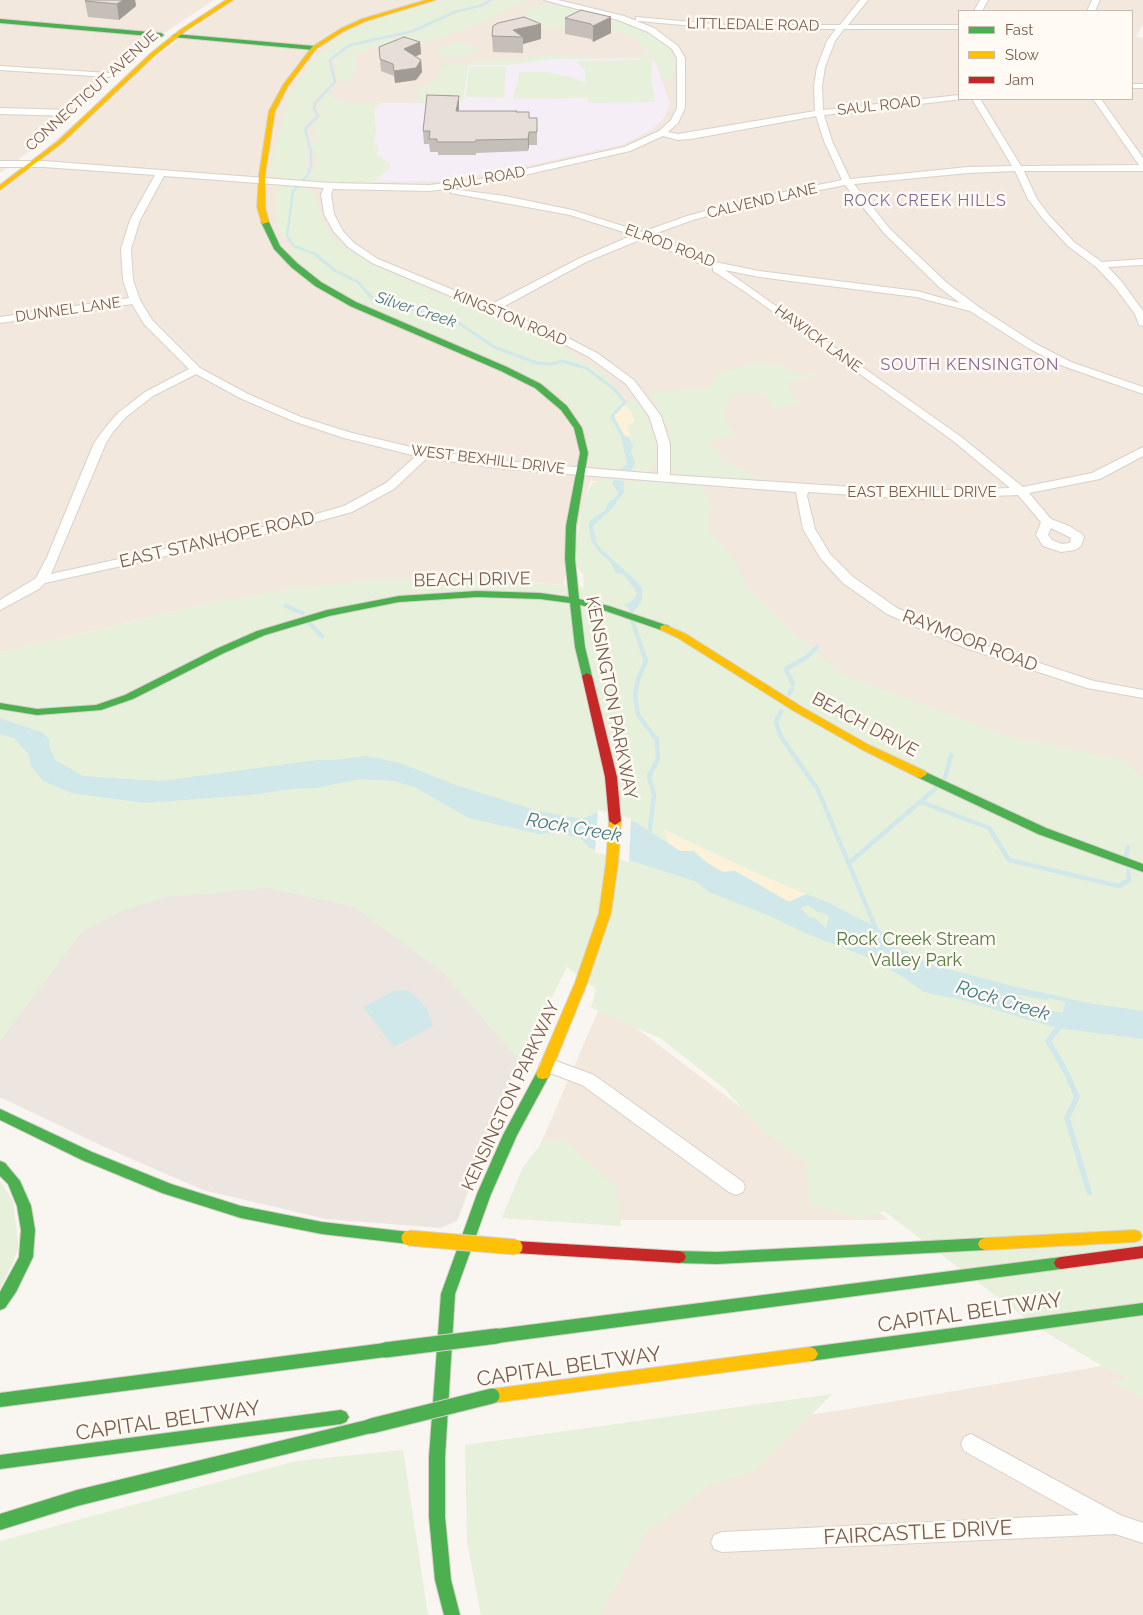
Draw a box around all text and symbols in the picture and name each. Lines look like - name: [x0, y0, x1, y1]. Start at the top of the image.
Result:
- legend: [958, 10, 1133, 100]
- street label: LITTLEDALE ROAD: [687, 15, 819, 35]
- text: Fast: [1005, 21, 1033, 39]
- street label: CONNECTICUT AVENUE: [22, 27, 162, 155]
- text: Slow: [1005, 46, 1039, 64]
- text: Jam: [1005, 71, 1034, 89]
- street label: SAUL ROAD: [836, 93, 922, 119]
- street label: SAUL ROAD: [441, 163, 527, 195]
- street label: CALVEND LANE: [705, 180, 819, 222]
- district label: ROCK CREEK HILLS: [841, 191, 1009, 211]
- street label: ELROD ROAD: [622, 221, 718, 271]
- street label: KINGSTON ROAD: [450, 286, 570, 350]
- water label: Silver Creek: [373, 288, 459, 332]
- street label: DUNNEL LANE: [14, 294, 122, 326]
- street label: HAWICK LANE: [771, 301, 865, 377]
- district label: SOUTH KENSINGTON: [879, 355, 1061, 375]
- street label: WEST BEXHILL DRIVE: [410, 442, 566, 478]
- street label: EAST BEXHILL DRIVE: [847, 483, 997, 501]
- street label: EAST STANHOPE ROAD: [117, 507, 317, 573]
- street label: BEACH DRIVE: [413, 568, 531, 592]
- street label: KENSINGTON PARKWAY: [581, 594, 641, 802]
- street label: RAYMOOR ROAD: [899, 605, 1041, 677]
- street label: BEACH DRIVE: [808, 688, 922, 762]
- water label: Rock Creek: [524, 808, 624, 848]
- park label: Rock Creek Stream Valley Park: [836, 929, 996, 972]
- water label: Rock Creek: [953, 976, 1053, 1026]
- street label: KENSINGTON PARKWAY: [457, 998, 565, 1194]
- street label: CAPITAL BELTWAY: [876, 1288, 1064, 1338]
- street label: CAPITAL BELTWAY: [475, 1342, 663, 1392]
- street label: CAPITAL BELTWAY: [74, 1396, 262, 1446]
- street label: FAIRCASTLE DRIVE: [823, 1515, 1013, 1551]

